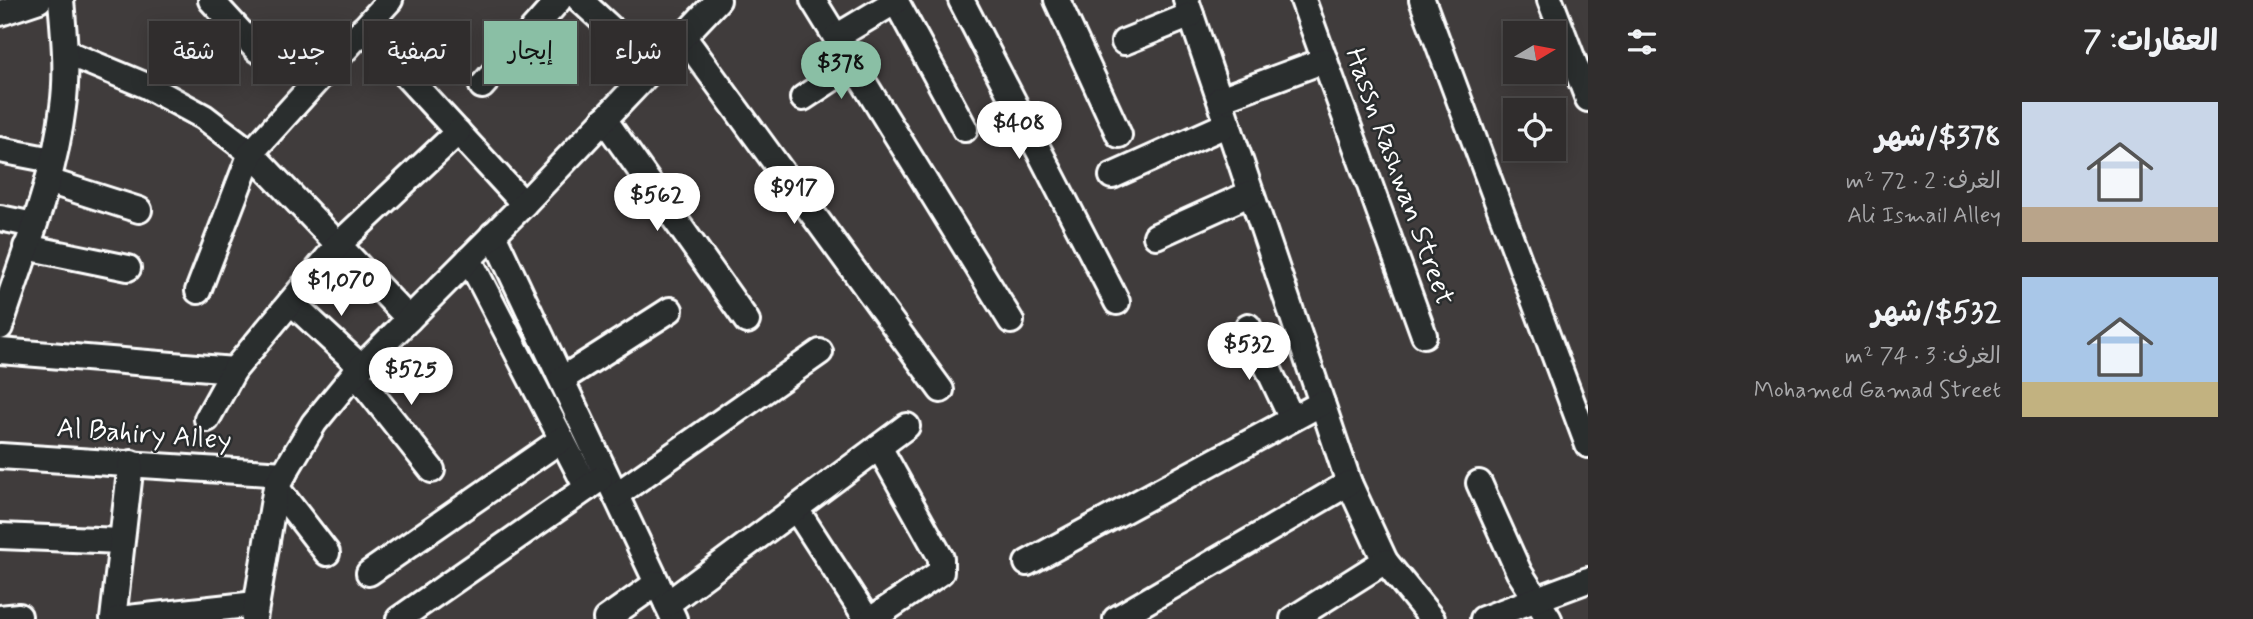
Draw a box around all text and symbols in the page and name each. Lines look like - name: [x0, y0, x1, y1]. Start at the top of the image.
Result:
- chip: شقة: [149, 21, 239, 84]
- chip: جديد: [253, 21, 350, 84]
- chip: تصفية: [364, 21, 470, 84]
- chip: إيجار: [484, 21, 577, 84]
- chip: شراء: [591, 21, 686, 84]
- north arrow: [1503, 21, 1566, 84]
- map controls: [1503, 21, 1566, 161]
- text: العقارات: 7: [2083, 22, 2218, 61]
- icon: filters: [1623, 23, 1661, 61]
- pin: $378: [800, 42, 882, 101]
- street label: Hassn Rashwan Street: [1335, 43, 1463, 311]
- text: $378: [817, 49, 865, 79]
- button: locate: [1503, 98, 1566, 161]
- pin: $408: [978, 102, 1060, 161]
- text: $408: [993, 109, 1045, 139]
- text: $378/شهر: [1876, 118, 2001, 157]
- icon: home: [2078, 130, 2162, 214]
- pin: $917: [753, 166, 835, 226]
- text: الغرف: 2 · 72 m²: [1846, 167, 2001, 197]
- pin: $562: [616, 174, 698, 233]
- text: $917: [770, 174, 818, 204]
- text: $562: [630, 181, 684, 211]
- text: Ali Ismail Alley: [1847, 201, 2001, 231]
- pin: $1,070: [284, 258, 398, 318]
- text: $1,070: [307, 266, 375, 296]
- text: $532/شهر: [1872, 293, 2001, 332]
- icon: home: [2078, 305, 2162, 389]
- pin: $532: [1208, 322, 1290, 382]
- text: $532: [1224, 330, 1274, 360]
- text: الغرف: 3 · 74 m²: [1845, 342, 2001, 372]
- pin: $525: [370, 348, 452, 407]
- text: $525: [385, 355, 437, 385]
- text: Mohamed Gamad Street: [1754, 376, 2001, 406]
- street label: Al Bahiry Alley: [55, 410, 233, 460]

